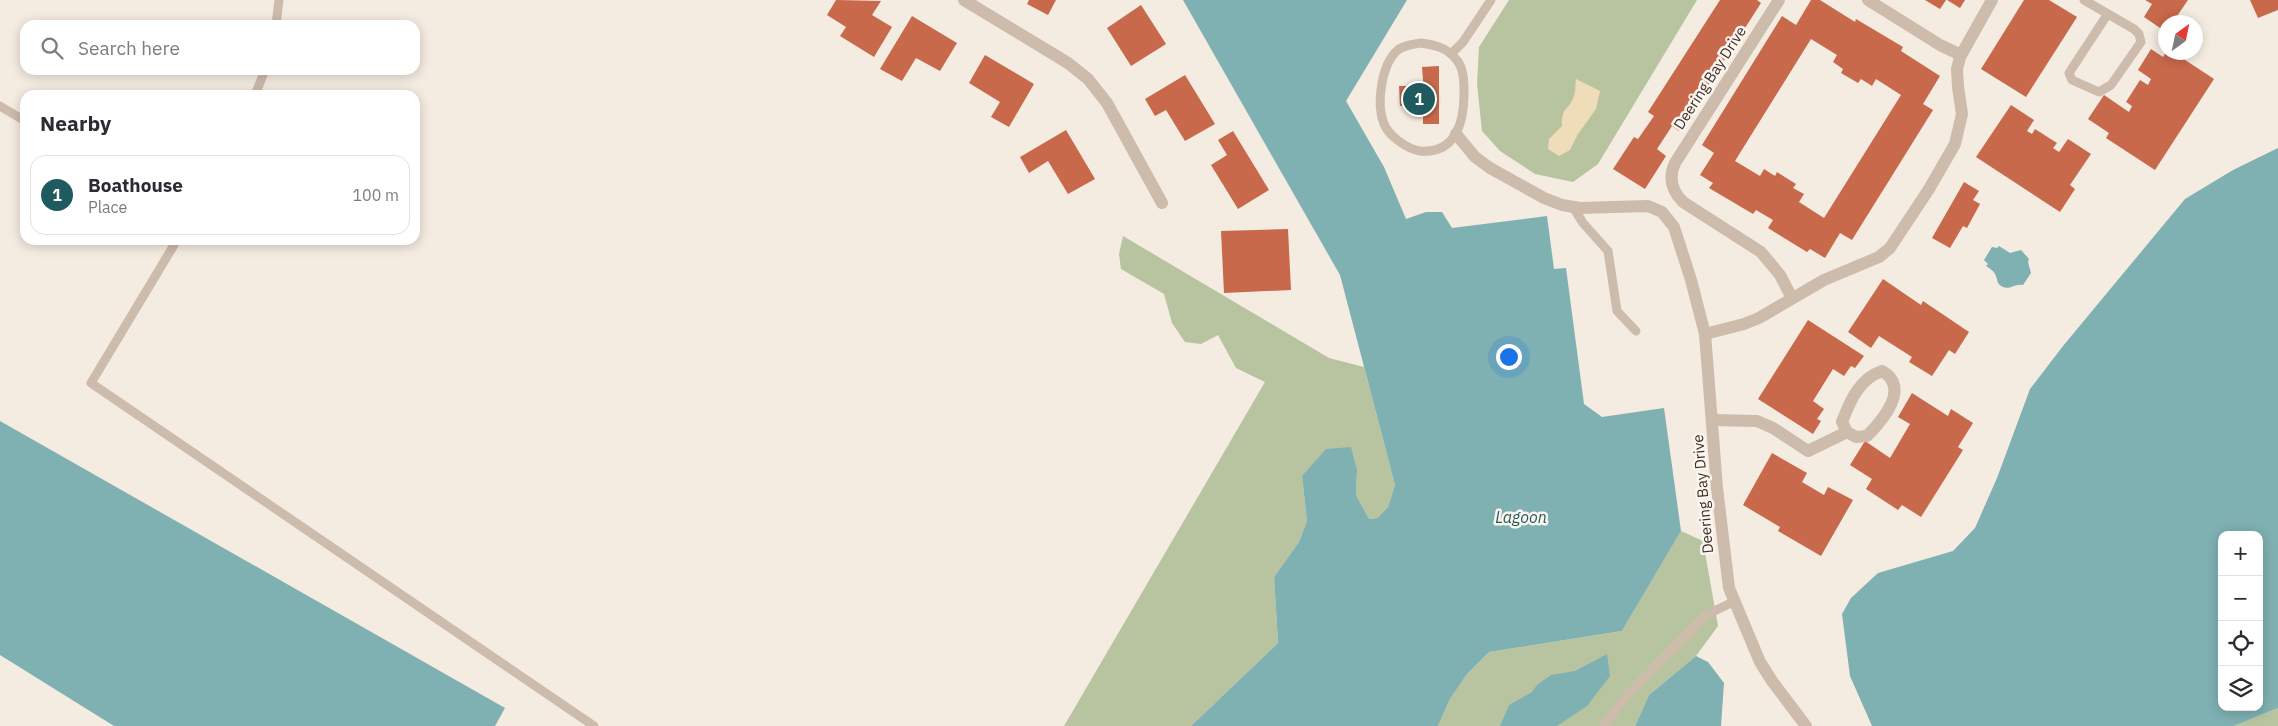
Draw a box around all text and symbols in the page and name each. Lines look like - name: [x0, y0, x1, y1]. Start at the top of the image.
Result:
- north arrow: [2158, 15, 2203, 60]
- search box: [20, 20, 420, 75]
- street label: Deering Bay Drive: [1669, 23, 1750, 133]
- icon: search: [38, 34, 66, 62]
- text: Search here: [78, 36, 180, 60]
- pin: 1: [1403, 80, 1435, 118]
- text: Nearby: [40, 109, 111, 137]
- text: Boathouse: [88, 173, 183, 197]
- text: 1: [52, 185, 62, 205]
- text: 100 m: [352, 185, 399, 205]
- text: Place: [88, 197, 127, 217]
- your location: [1496, 344, 1522, 370]
- street label: Deering Bay Drive: [1688, 434, 1717, 554]
- water label: Lagoon: [1495, 507, 1547, 527]
- map controls: [2218, 531, 2263, 711]
- button: +: [2218, 531, 2263, 576]
- button: −: [2218, 576, 2263, 621]
- button: locate: [2218, 621, 2263, 666]
- button: layers: [2218, 666, 2263, 711]

